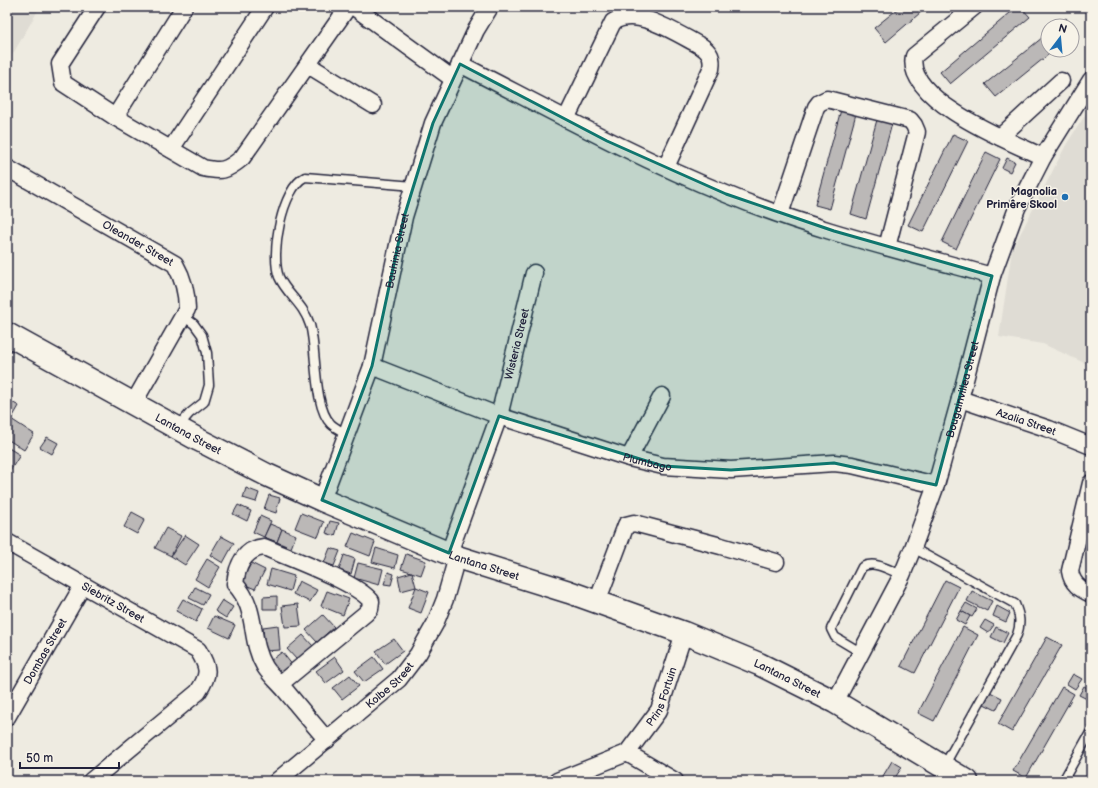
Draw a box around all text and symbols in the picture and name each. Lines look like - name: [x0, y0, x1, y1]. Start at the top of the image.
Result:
- north arrow: [1040, 18, 1080, 58]
- text: N: [1057, 21, 1068, 36]
- place label: Magnolia Primêre Skool: [986, 185, 1057, 211]
- marker: Magnolia Primêre Skool: [1060, 192, 1070, 202]
- street label: Bauhinia Street: [382, 211, 412, 289]
- street label: Oleander Street: [100, 218, 176, 269]
- street label: Wisteria Street: [502, 306, 532, 381]
- street label: Bougainvillea Street: [943, 339, 981, 439]
- street label: Azalia Street: [995, 405, 1059, 438]
- street label: Lantana Street: [153, 411, 224, 457]
- street label: Plumbago: [621, 450, 672, 473]
- street label: Lantana Street: [447, 548, 521, 583]
- street label: Siebritz Street: [79, 579, 147, 625]
- street label: Dombas Street: [21, 615, 69, 687]
- street label: Lantana Street: [752, 656, 824, 701]
- street label: Kolbe Street: [363, 659, 416, 711]
- street label: Prins Fortuin: [643, 665, 679, 728]
- scale bar: [20, 744, 119, 770]
- text: 50 m: [26, 751, 53, 766]

